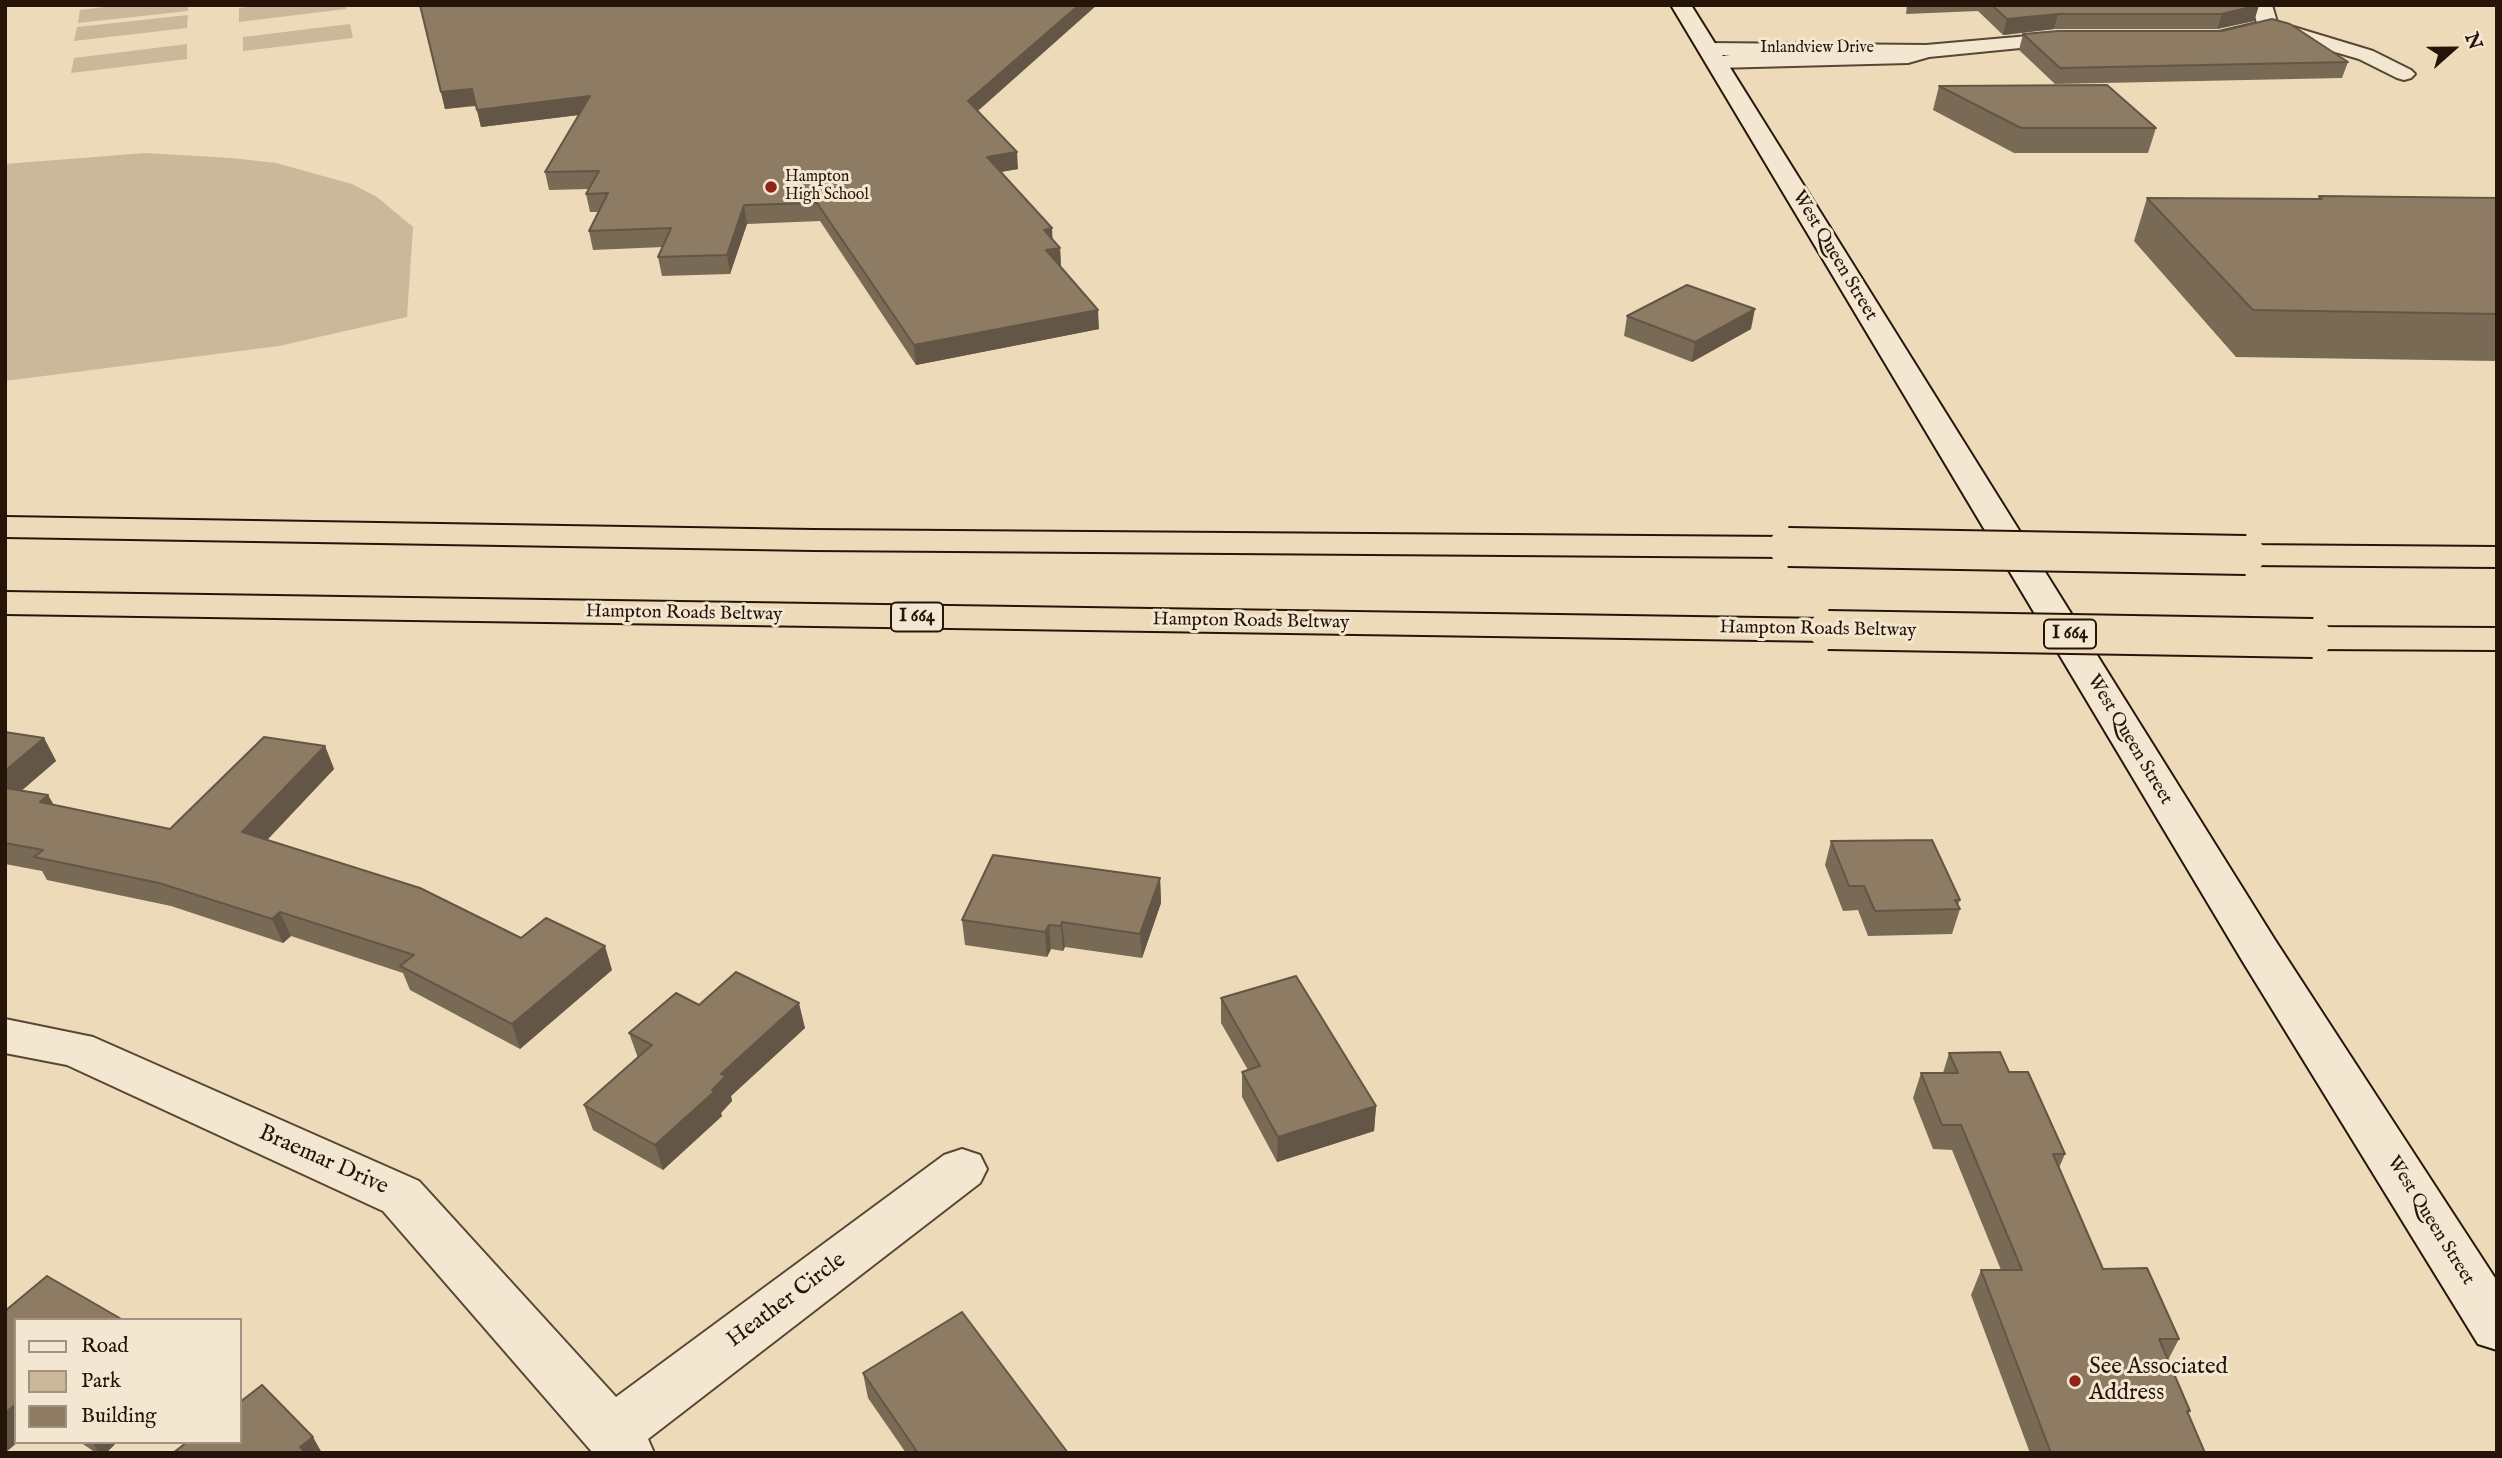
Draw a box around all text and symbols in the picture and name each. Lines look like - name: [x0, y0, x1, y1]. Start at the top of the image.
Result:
- north arrow: [2418, 14, 2488, 84]
- text: N: [2458, 29, 2487, 53]
- street label: Inlandview Drive: [1760, 39, 1874, 59]
- place label: Hampton High School: [785, 168, 869, 206]
- marker: Hampton High School: [763, 179, 779, 195]
- street label: West Queen Street: [1786, 187, 1882, 325]
- street label: Hampton Roads Beltway: [585, 601, 783, 627]
- road number: I 664: [891, 602, 943, 632]
- street label: Hampton Roads Beltway: [1152, 609, 1350, 635]
- street label: Hampton Roads Beltway: [1719, 617, 1917, 643]
- road number: I 664: [2044, 620, 2096, 648]
- street label: West Queen Street: [2081, 671, 2177, 809]
- street label: Braemar Drive: [254, 1120, 392, 1202]
- street label: West Queen Street: [2381, 1152, 2479, 1290]
- street label: Heather Circle: [722, 1247, 852, 1355]
- legend: [14, 1318, 242, 1444]
- text: Road: [81, 1333, 128, 1360]
- place label: See Associated Address: [2089, 1354, 2228, 1408]
- text: Park: [81, 1368, 121, 1395]
- marker: See Associated Address: [2067, 1373, 2083, 1389]
- text: Building: [81, 1403, 156, 1430]

